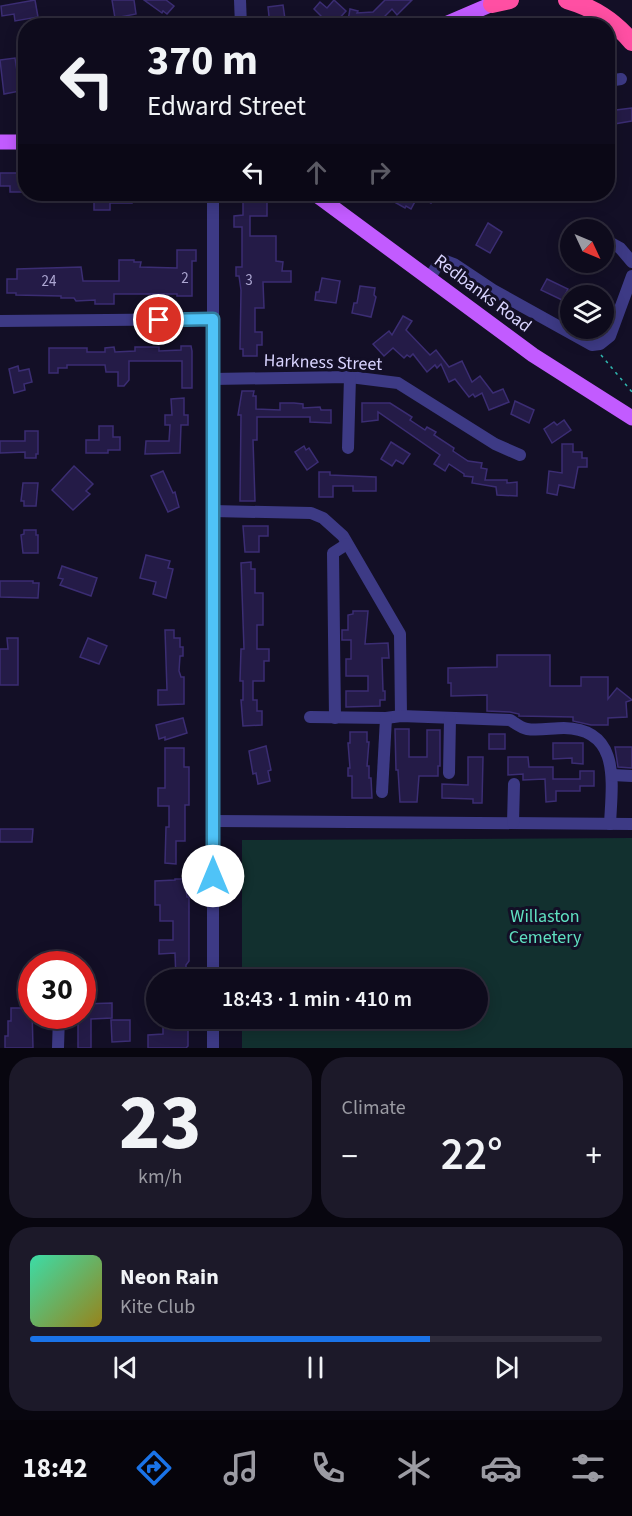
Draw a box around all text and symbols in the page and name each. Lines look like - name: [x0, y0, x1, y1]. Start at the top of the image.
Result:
- text: 370 m: [147, 31, 258, 91]
- icon: left: [48, 42, 126, 120]
- text: Edward Street: [147, 87, 306, 126]
- icon: left: [237, 156, 270, 189]
- icon: ahead: [300, 156, 333, 189]
- icon: right: [363, 156, 396, 189]
- north arrow: [560, 219, 614, 273]
- map controls: [560, 219, 614, 339]
- street label: Redbanks Road: [429, 248, 537, 338]
- house number: 2: [181, 268, 189, 289]
- house number: 3: [245, 270, 253, 291]
- house number: 24: [42, 271, 57, 292]
- button: layers: [560, 285, 614, 339]
- pin: [133, 294, 184, 345]
- icon: arrive: [142, 303, 175, 336]
- street label: Harkness Street: [263, 348, 383, 377]
- position arrow: [181, 844, 245, 908]
- park label: Willaston Cemetery: [509, 904, 582, 950]
- speed limit sign: 30: [18, 951, 96, 1029]
- text: 18:43 · 1 min · 410 m: [222, 983, 412, 1015]
- text: 23: [119, 1068, 201, 1179]
- text: Climate: [342, 1094, 406, 1122]
- text: 22°: [441, 1123, 503, 1187]
- text: −: [342, 1133, 358, 1180]
- text: +: [586, 1133, 602, 1180]
- text: km/h: [138, 1163, 182, 1191]
- text: Neon Rain: [120, 1261, 219, 1293]
- text: Kite Club: [120, 1293, 195, 1321]
- icon: previous: [109, 1351, 142, 1384]
- icon: pause: [299, 1351, 332, 1384]
- icon: next: [490, 1351, 523, 1384]
- icon: directions: [133, 1447, 175, 1489]
- icon: music: [220, 1447, 262, 1489]
- icon: phone: [307, 1447, 349, 1489]
- icon: climate: [393, 1447, 435, 1489]
- icon: car: [480, 1447, 522, 1489]
- icon: filters: [567, 1447, 609, 1489]
- text: 18:42: [22, 1449, 88, 1488]

